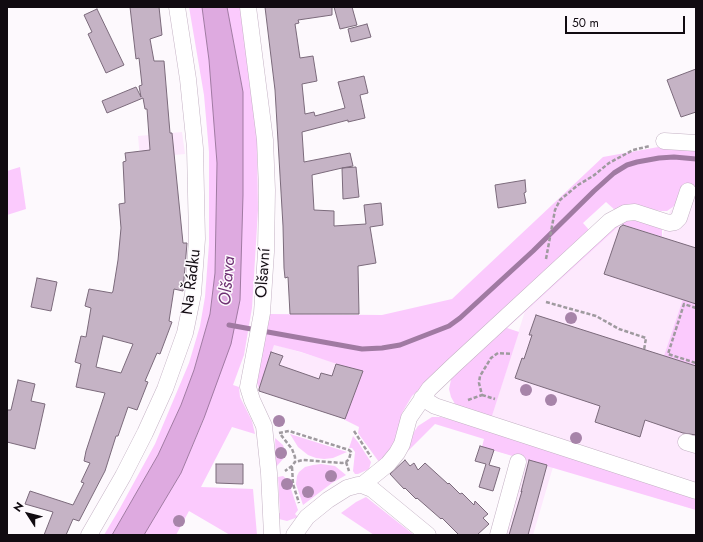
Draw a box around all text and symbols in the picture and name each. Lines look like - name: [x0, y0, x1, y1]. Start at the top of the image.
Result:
- scale bar: [567, 8, 687, 34]
- text: 50 m: [572, 14, 599, 32]
- street label: Olšavní: [253, 247, 275, 299]
- street label: Na Řádku: [178, 248, 206, 316]
- water label: Olšava: [216, 255, 240, 307]
- north arrow: [8, 494, 48, 534]
- text: N: [9, 499, 27, 515]

